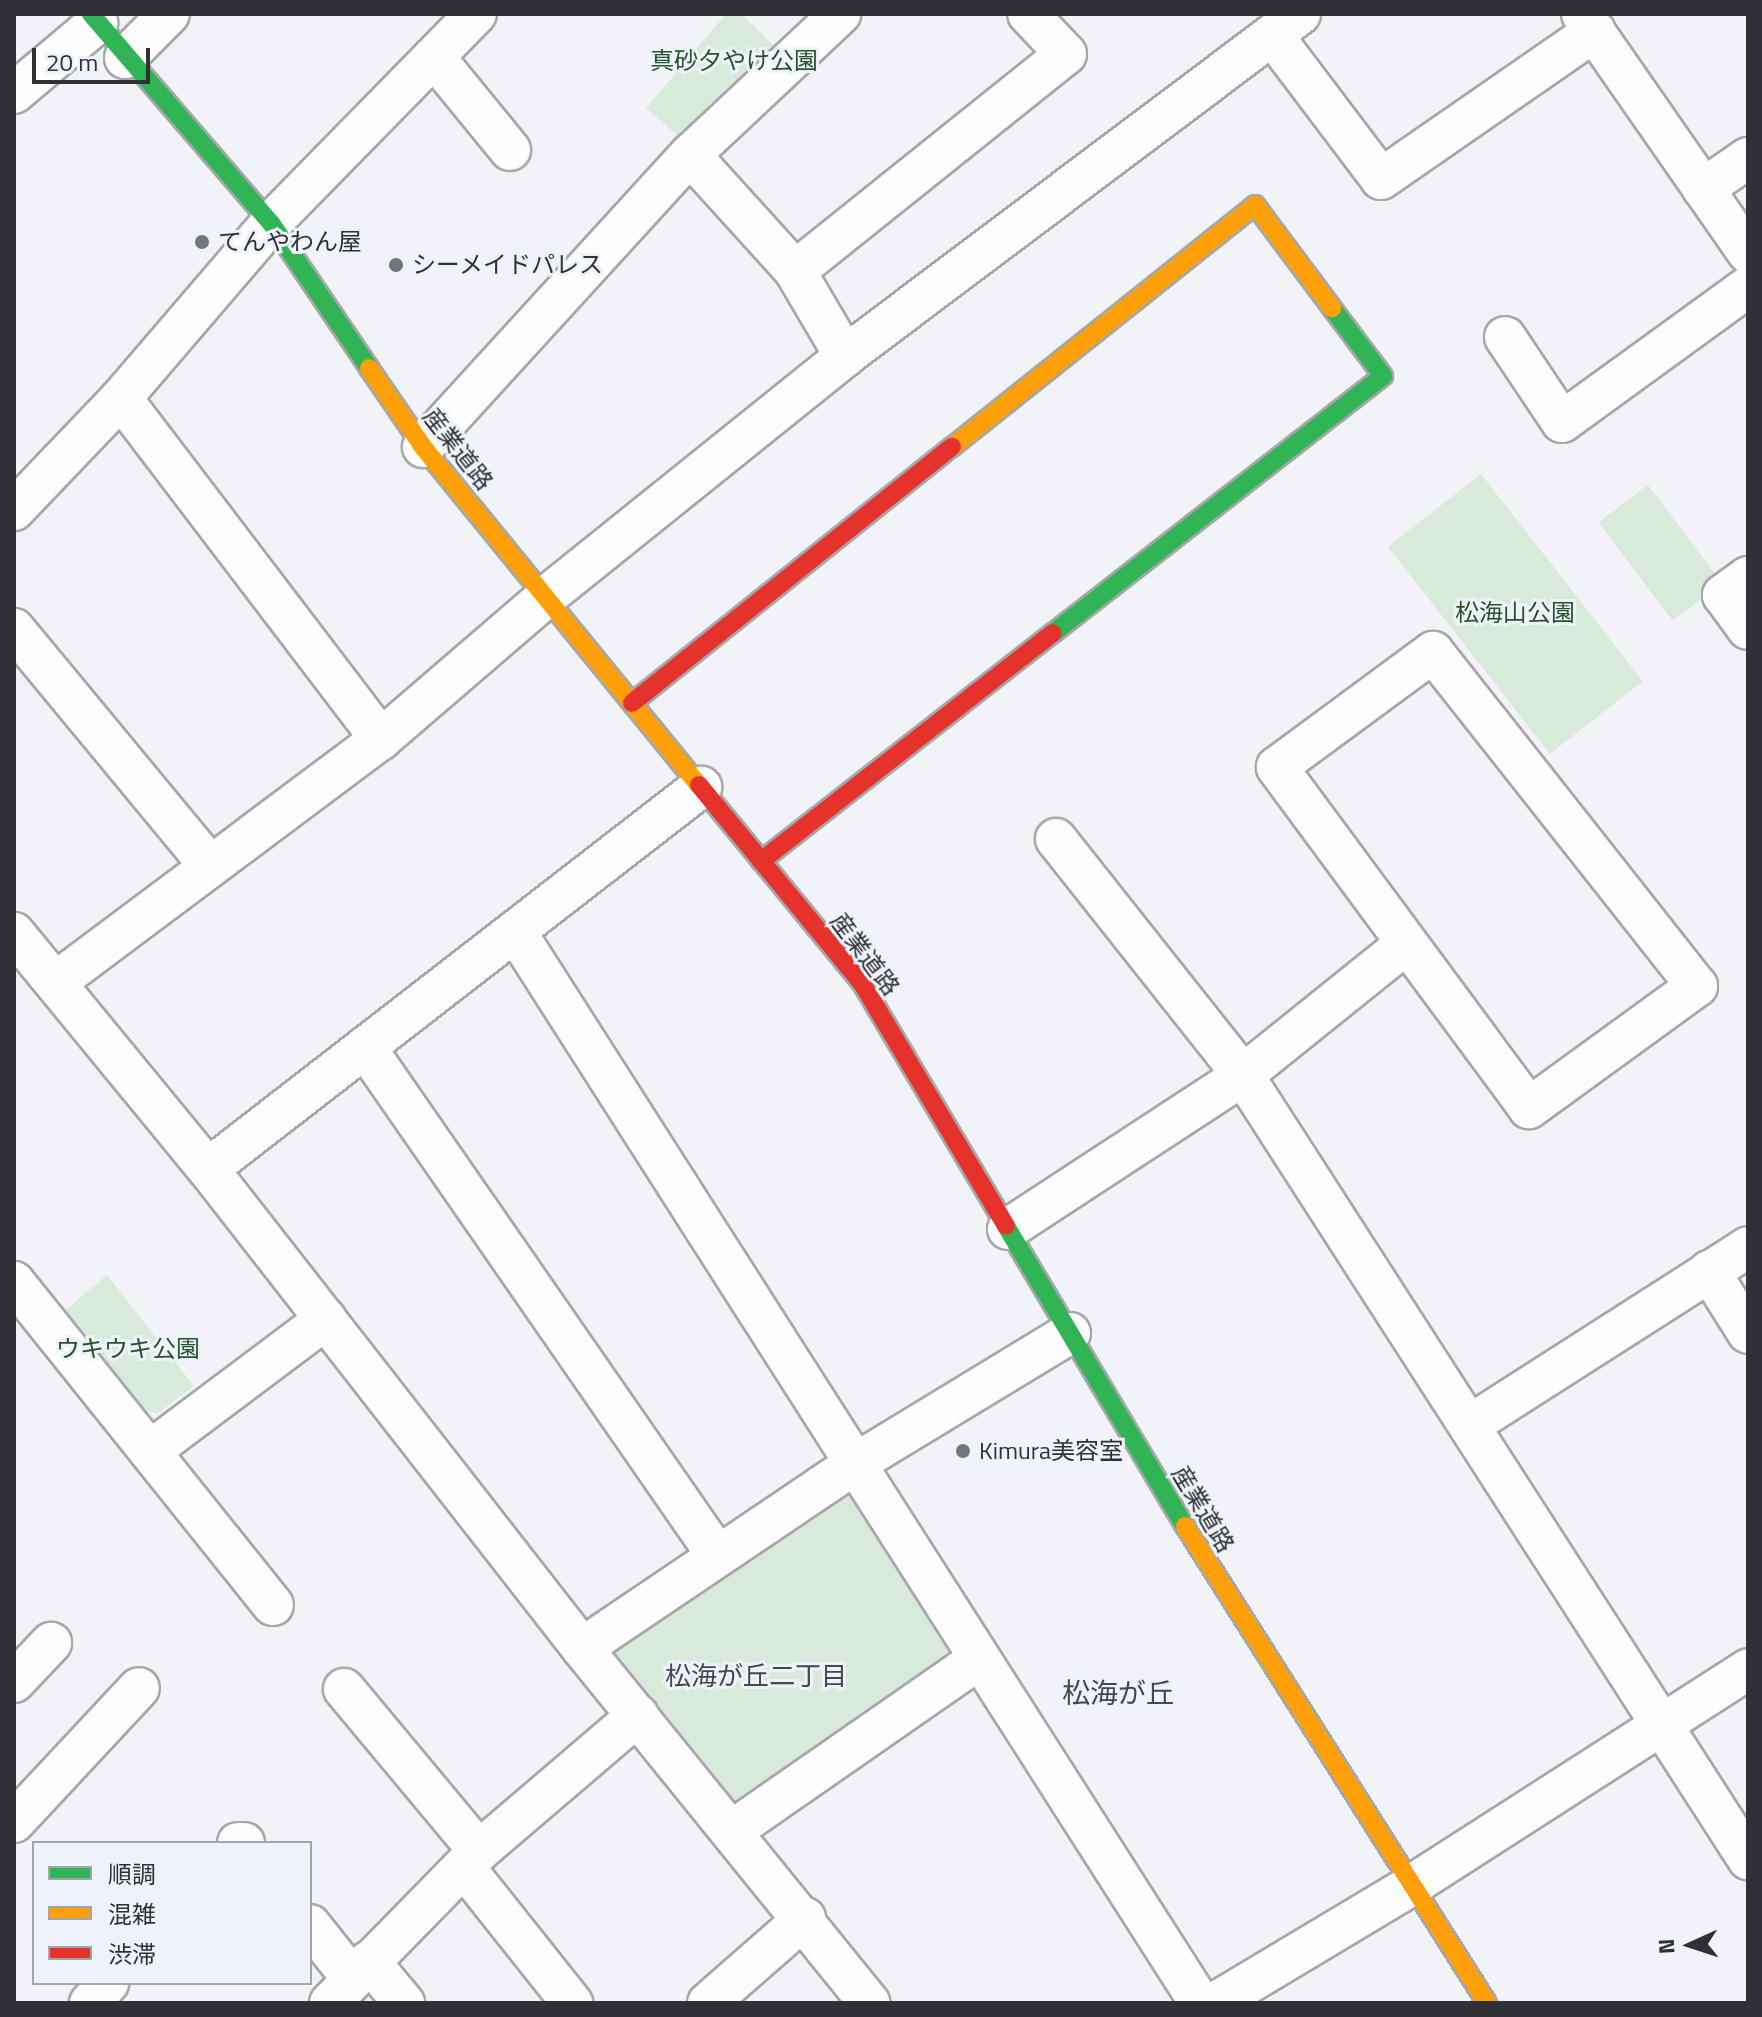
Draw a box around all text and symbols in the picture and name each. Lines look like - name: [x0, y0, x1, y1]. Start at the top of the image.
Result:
- scale bar: [36, 32, 154, 82]
- text: 20 m: [46, 44, 98, 80]
- park label: 真砂夕やけ公園: [650, 47, 818, 75]
- place label: てんやわん屋: [218, 228, 362, 256]
- marker: てんやわん屋: [193, 233, 211, 251]
- place label: シーメイドパレス: [412, 251, 604, 279]
- marker: シーメイドパレス: [387, 256, 405, 274]
- street label: 産業道路: [417, 402, 499, 496]
- park label: 松海山公園: [1455, 599, 1575, 627]
- street label: 産業道路: [825, 907, 905, 1001]
- park label: ウキウキ公園: [56, 1335, 200, 1363]
- place label: Kimura美容室: [979, 1437, 1123, 1465]
- marker: Kimura美容室: [954, 1442, 972, 1460]
- street label: 産業道路: [1166, 1460, 1240, 1558]
- district label: 松海が丘二丁目: [665, 1660, 847, 1692]
- district label: 松海が丘: [1062, 1676, 1174, 1710]
- legend: [32, 1841, 312, 1985]
- text: 順調: [108, 1856, 156, 1892]
- text: 混雑: [108, 1896, 156, 1932]
- north arrow: [1650, 1905, 1730, 1985]
- text: 渋滞: [108, 1936, 156, 1972]
- text: N: [1649, 1938, 1683, 1955]

